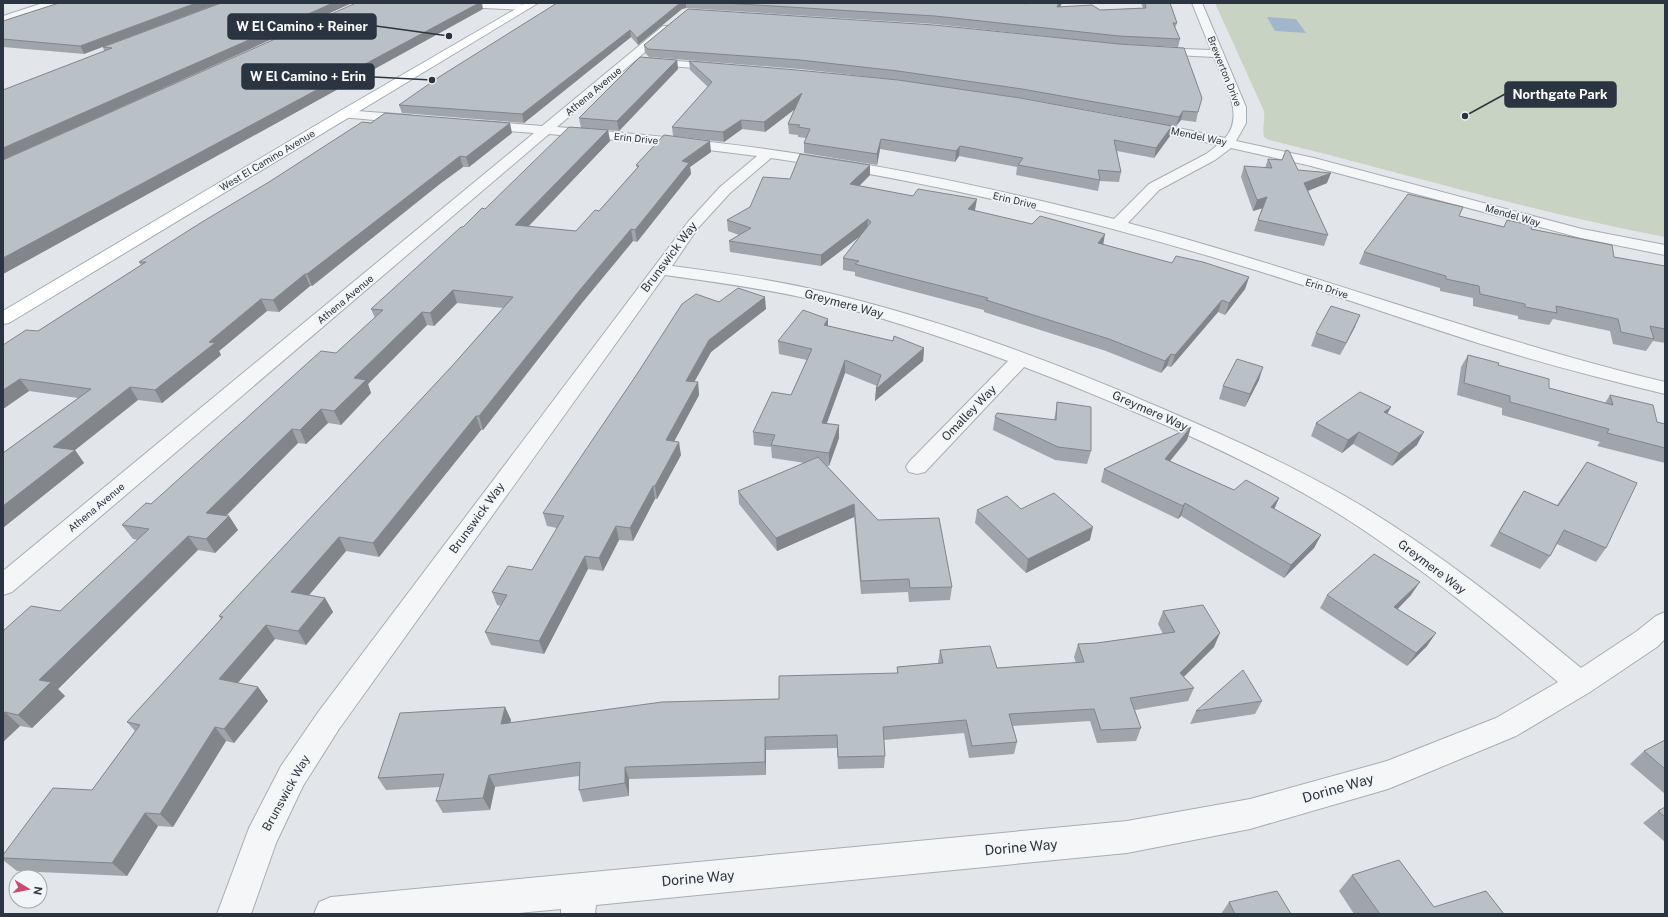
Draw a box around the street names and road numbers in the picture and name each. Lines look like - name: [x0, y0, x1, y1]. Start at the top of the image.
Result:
- street label: Brewerton Drive: [1205, 34, 1245, 108]
- street label: Athena Avenue: [562, 64, 624, 118]
- street label: Mendel Way: [1170, 124, 1229, 148]
- street label: West El Camino Avenue: [217, 127, 317, 193]
- street label: Erin Drive: [613, 130, 659, 146]
- street label: Erin Drive: [992, 189, 1038, 211]
- street label: Mendel Way: [1484, 201, 1543, 229]
- street label: Brunswick Way: [638, 219, 700, 295]
- street label: Athena Avenue: [314, 272, 376, 326]
- street label: Erin Drive: [1304, 275, 1350, 301]
- street label: Greymere Way: [803, 287, 886, 321]
- street label: Omalley Way: [939, 382, 999, 444]
- street label: Greymere Way: [1110, 388, 1191, 434]
- street label: Brunswick Way: [446, 479, 508, 556]
- street label: Athena Avenue: [65, 480, 127, 534]
- street label: Greymere Way: [1395, 537, 1469, 597]
- street label: Brunswick Way: [259, 752, 313, 833]
- street label: Dorine Way: [1301, 770, 1376, 806]
- street label: Dorine Way: [984, 836, 1059, 858]
- street label: Dorine Way: [661, 867, 736, 889]

